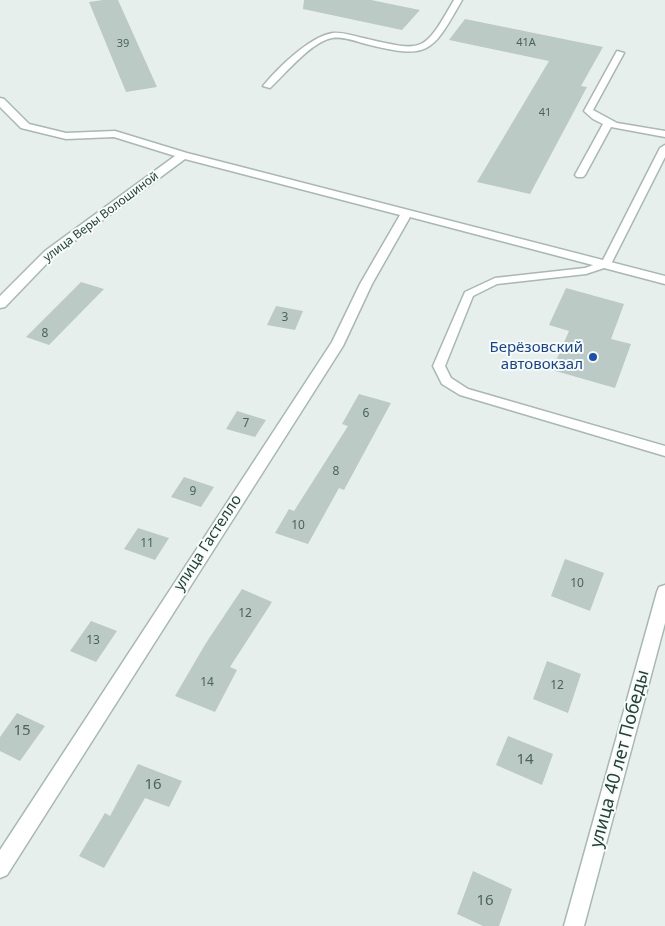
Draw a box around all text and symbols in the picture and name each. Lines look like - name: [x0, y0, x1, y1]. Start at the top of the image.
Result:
- house number: 41А: [516, 36, 536, 50]
- house number: 39: [117, 37, 129, 51]
- house number: 41: [539, 106, 551, 120]
- street label: улица Веры Волошиной: [41, 169, 161, 265]
- house number: 3: [282, 311, 288, 325]
- house number: 8: [42, 327, 48, 341]
- place label: Берёзовский автовокзал: [489, 339, 583, 374]
- marker: Берёзовский автовокзал: [587, 351, 599, 363]
- house number: 6: [363, 407, 369, 421]
- house number: 7: [243, 417, 249, 431]
- house number: 8: [333, 465, 339, 479]
- house number: 9: [190, 485, 196, 499]
- street label: улица Гастелло: [170, 492, 246, 594]
- house number: 10: [291, 519, 305, 533]
- house number: 11: [140, 537, 154, 551]
- house number: 10: [570, 577, 584, 591]
- house number: 12: [238, 607, 252, 621]
- house number: 13: [86, 634, 100, 648]
- street label: улица 40 лет Победы: [586, 668, 654, 850]
- house number: 14: [200, 676, 214, 690]
- house number: 12: [550, 679, 564, 693]
- house number: 15: [13, 722, 31, 740]
- house number: 14: [516, 751, 534, 769]
- house number: 16: [144, 776, 162, 794]
- house number: 16: [476, 892, 494, 910]

